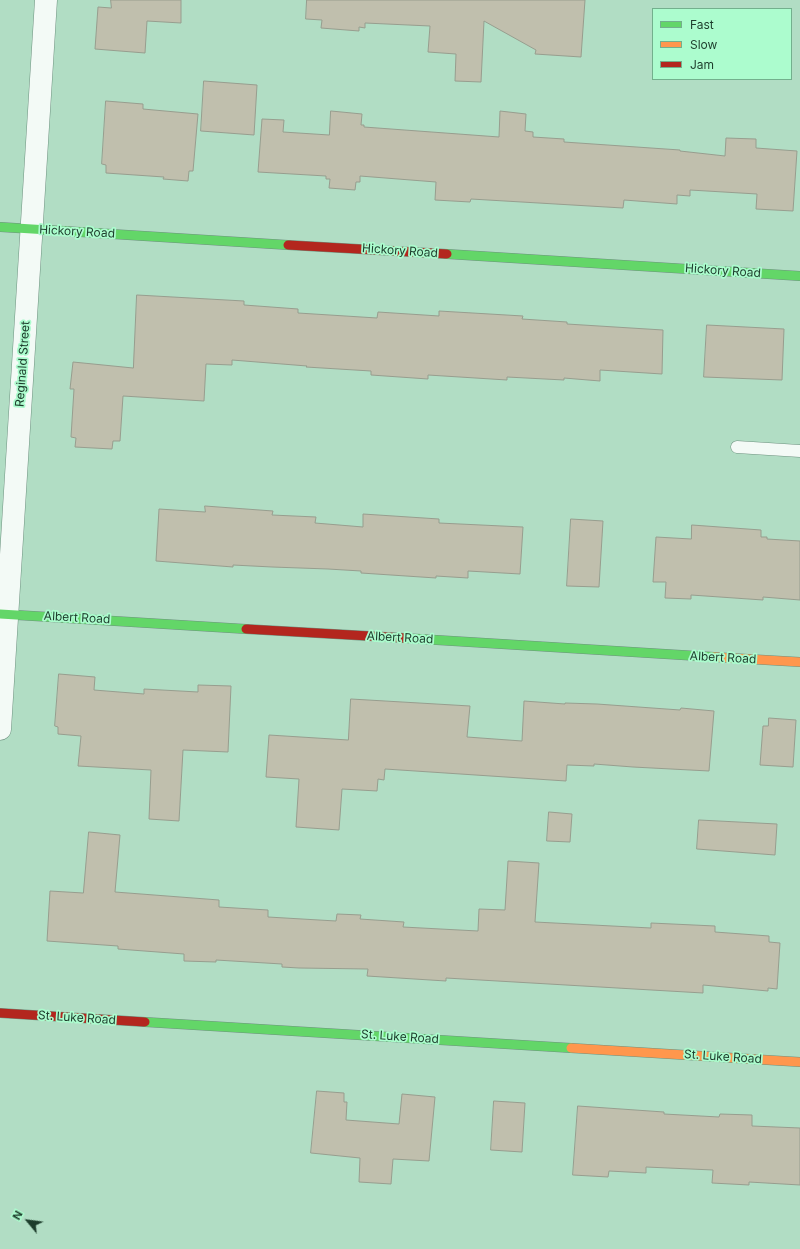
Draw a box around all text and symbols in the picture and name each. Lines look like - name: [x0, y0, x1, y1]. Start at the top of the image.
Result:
- legend: [652, 8, 792, 80]
- text: Fast: [690, 17, 714, 32]
- text: Slow: [690, 37, 717, 52]
- text: Jam: [690, 57, 714, 72]
- street label: Hickory Road: [39, 223, 115, 241]
- street label: Hickory Road: [362, 241, 438, 261]
- street label: Hickory Road: [685, 261, 761, 281]
- street label: Reginald Street: [13, 321, 33, 407]
- street label: Albert Road: [43, 609, 111, 627]
- street label: Albert Road: [366, 629, 434, 647]
- street label: Albert Road: [689, 649, 757, 667]
- street label: St. Luke Road: [38, 1008, 116, 1028]
- street label: St. Luke Road: [361, 1027, 439, 1047]
- street label: St. Luke Road: [684, 1047, 762, 1067]
- north arrow: [8, 1201, 48, 1241]
- text: N: [9, 1208, 26, 1222]

